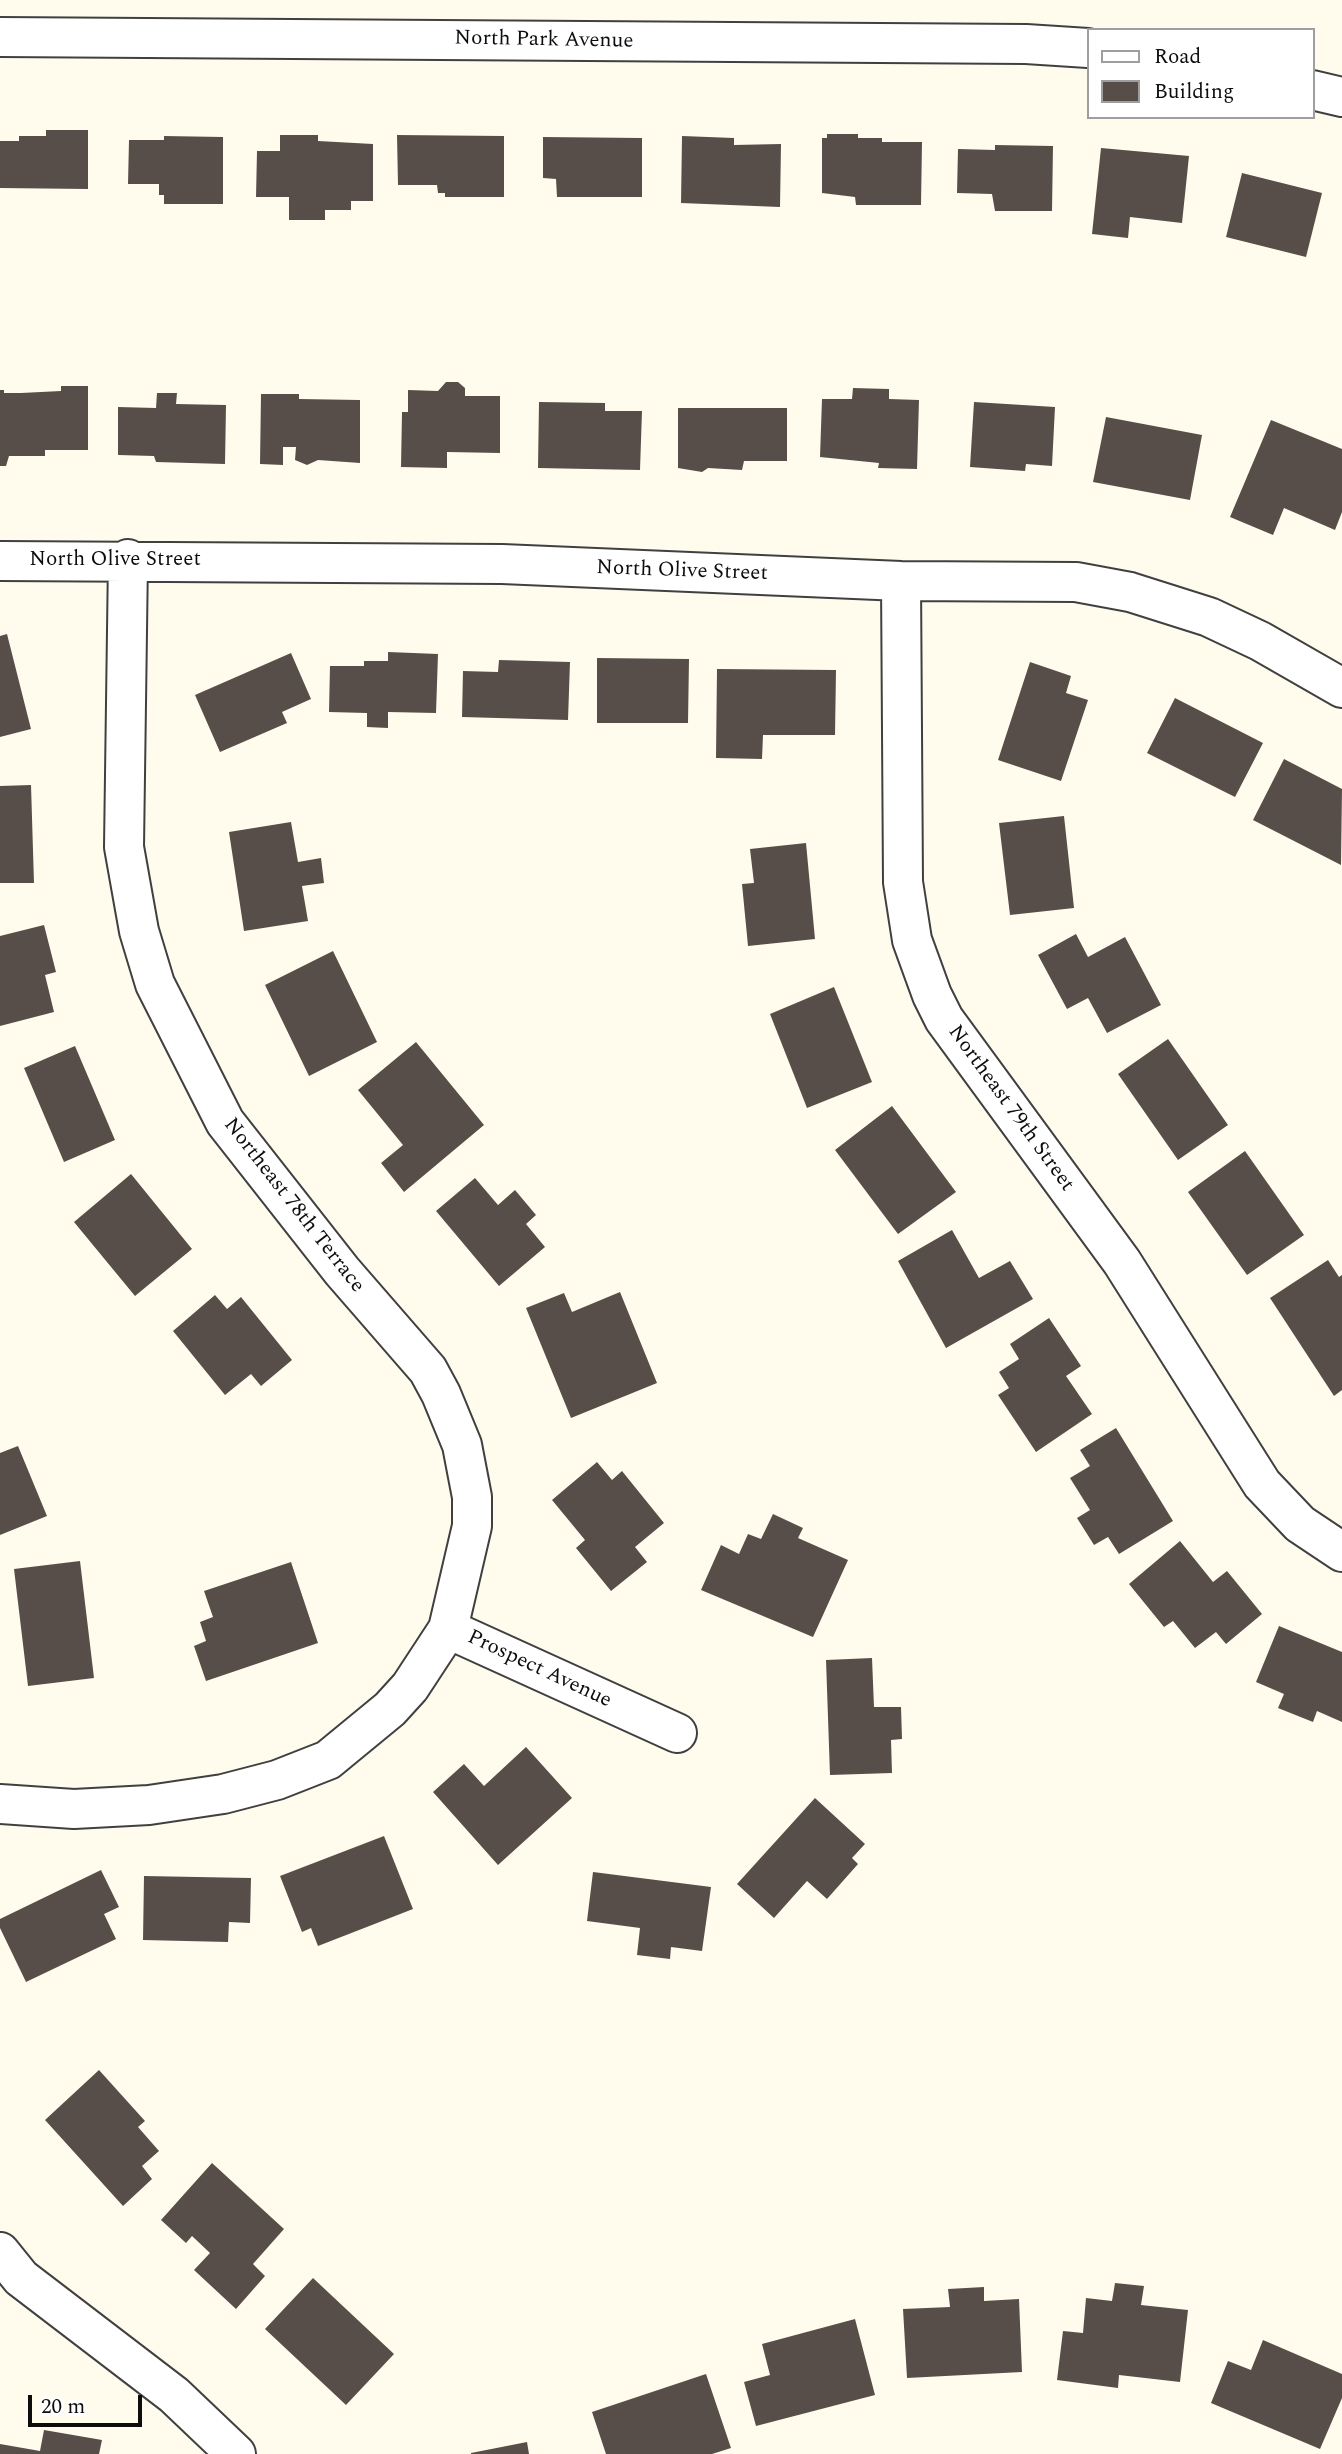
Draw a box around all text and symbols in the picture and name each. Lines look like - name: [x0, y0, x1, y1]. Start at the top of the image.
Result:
- street label: North Park Avenue: [454, 27, 634, 55]
- legend: [1086, 28, 1314, 119]
- text: Road: [1154, 41, 1201, 73]
- text: Building: [1154, 76, 1234, 108]
- street label: North Olive Street: [29, 548, 201, 574]
- street label: North Olive Street: [596, 556, 768, 588]
- street label: Northeast 79th Street: [941, 1021, 1079, 1197]
- street label: Northeast 78th Terrace: [217, 1114, 369, 1298]
- street label: Prospect Avenue: [463, 1626, 615, 1714]
- scale bar: [32, 2380, 145, 2424]
- text: 20 m: [41, 2391, 85, 2423]

